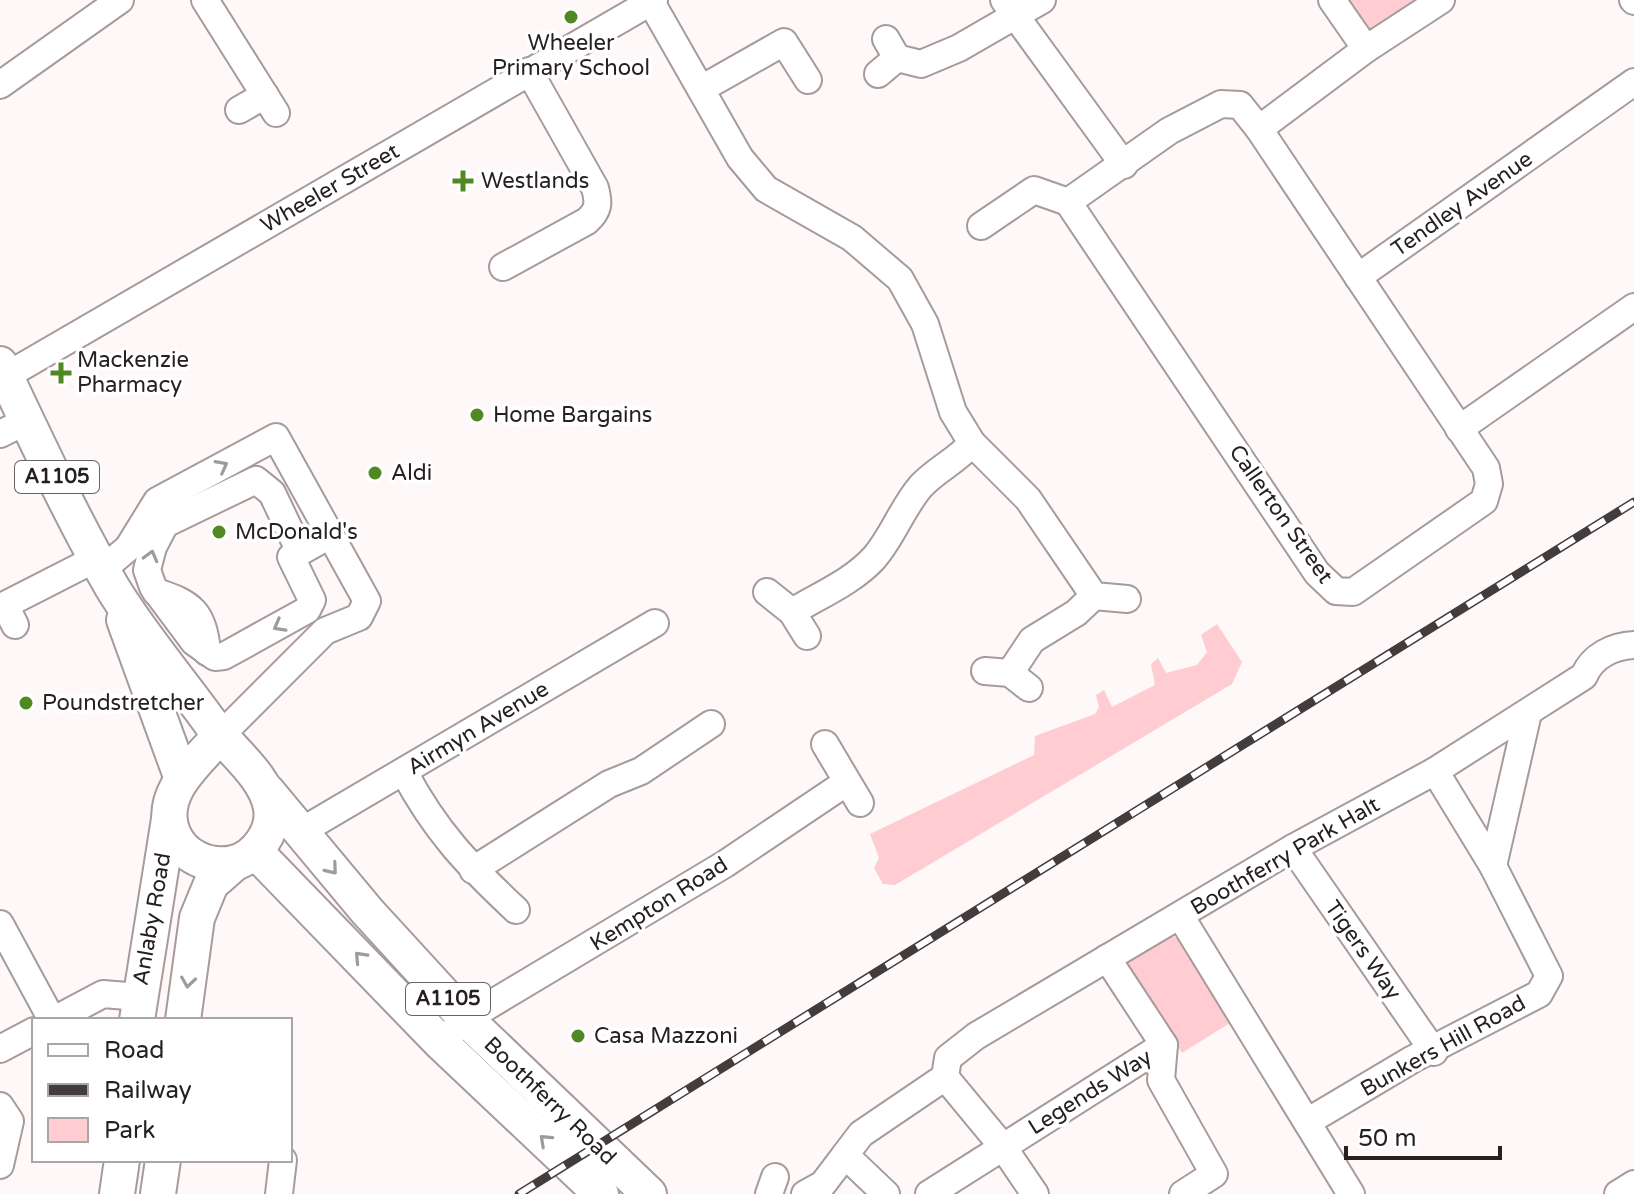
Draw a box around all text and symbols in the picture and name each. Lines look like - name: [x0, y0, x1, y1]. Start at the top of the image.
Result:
- marker: Wheeler Primary School: [562, 8, 580, 26]
- place label: Wheeler Primary School: [492, 30, 650, 81]
- street label: Wheeler Street: [256, 138, 404, 238]
- street label: Tendley Avenue: [1387, 146, 1537, 262]
- place label: Westlands: [481, 168, 589, 194]
- marker: Westlands: [452, 170, 474, 192]
- place label: Mackenzie Pharmacy: [77, 347, 189, 398]
- marker: Mackenzie Pharmacy: [52, 364, 70, 382]
- place label: Home Bargains: [493, 402, 652, 428]
- marker: Home Bargains: [468, 406, 486, 424]
- street label: Callerton Street: [1224, 440, 1338, 588]
- place label: Aldi: [391, 460, 432, 486]
- road number: A1105: [15, 461, 99, 493]
- one-way arrow: [214, 461, 228, 476]
- marker: Aldi: [366, 464, 384, 482]
- place label: McDonald's: [235, 519, 358, 545]
- marker: McDonald's: [210, 523, 228, 541]
- one-way arrow: [142, 550, 158, 564]
- one-way arrow: [273, 616, 287, 632]
- street label: Airmyn Avenue: [403, 676, 553, 780]
- place label: Poundstretcher: [42, 690, 205, 716]
- marker: Poundstretcher: [17, 694, 35, 712]
- street label: Boothferry Park Halt: [1186, 791, 1384, 921]
- street label: Anlaby Road: [128, 851, 176, 987]
- street label: Kempton Road: [585, 851, 733, 957]
- one-way arrow: [322, 860, 337, 874]
- street label: Tigers Way: [1319, 895, 1407, 1005]
- one-way arrow: [356, 952, 370, 967]
- one-way arrow: [180, 975, 197, 989]
- road number: A1105: [406, 983, 490, 1015]
- street label: Bunkers Hill Road: [1356, 990, 1530, 1102]
- legend: [32, 1018, 292, 1162]
- place label: Casa Mazzoni: [594, 1023, 738, 1049]
- marker: Casa Mazzoni: [569, 1027, 587, 1045]
- street label: Boothferry Road: [479, 1031, 621, 1171]
- text: Road: [104, 1036, 164, 1065]
- street label: Legends Way: [1024, 1044, 1157, 1140]
- text: Railway: [104, 1076, 192, 1105]
- scale bar: [1346, 1110, 1500, 1160]
- text: Park: [104, 1116, 155, 1145]
- text: 50 m: [1358, 1124, 1416, 1153]
- one-way arrow: [539, 1136, 554, 1150]

